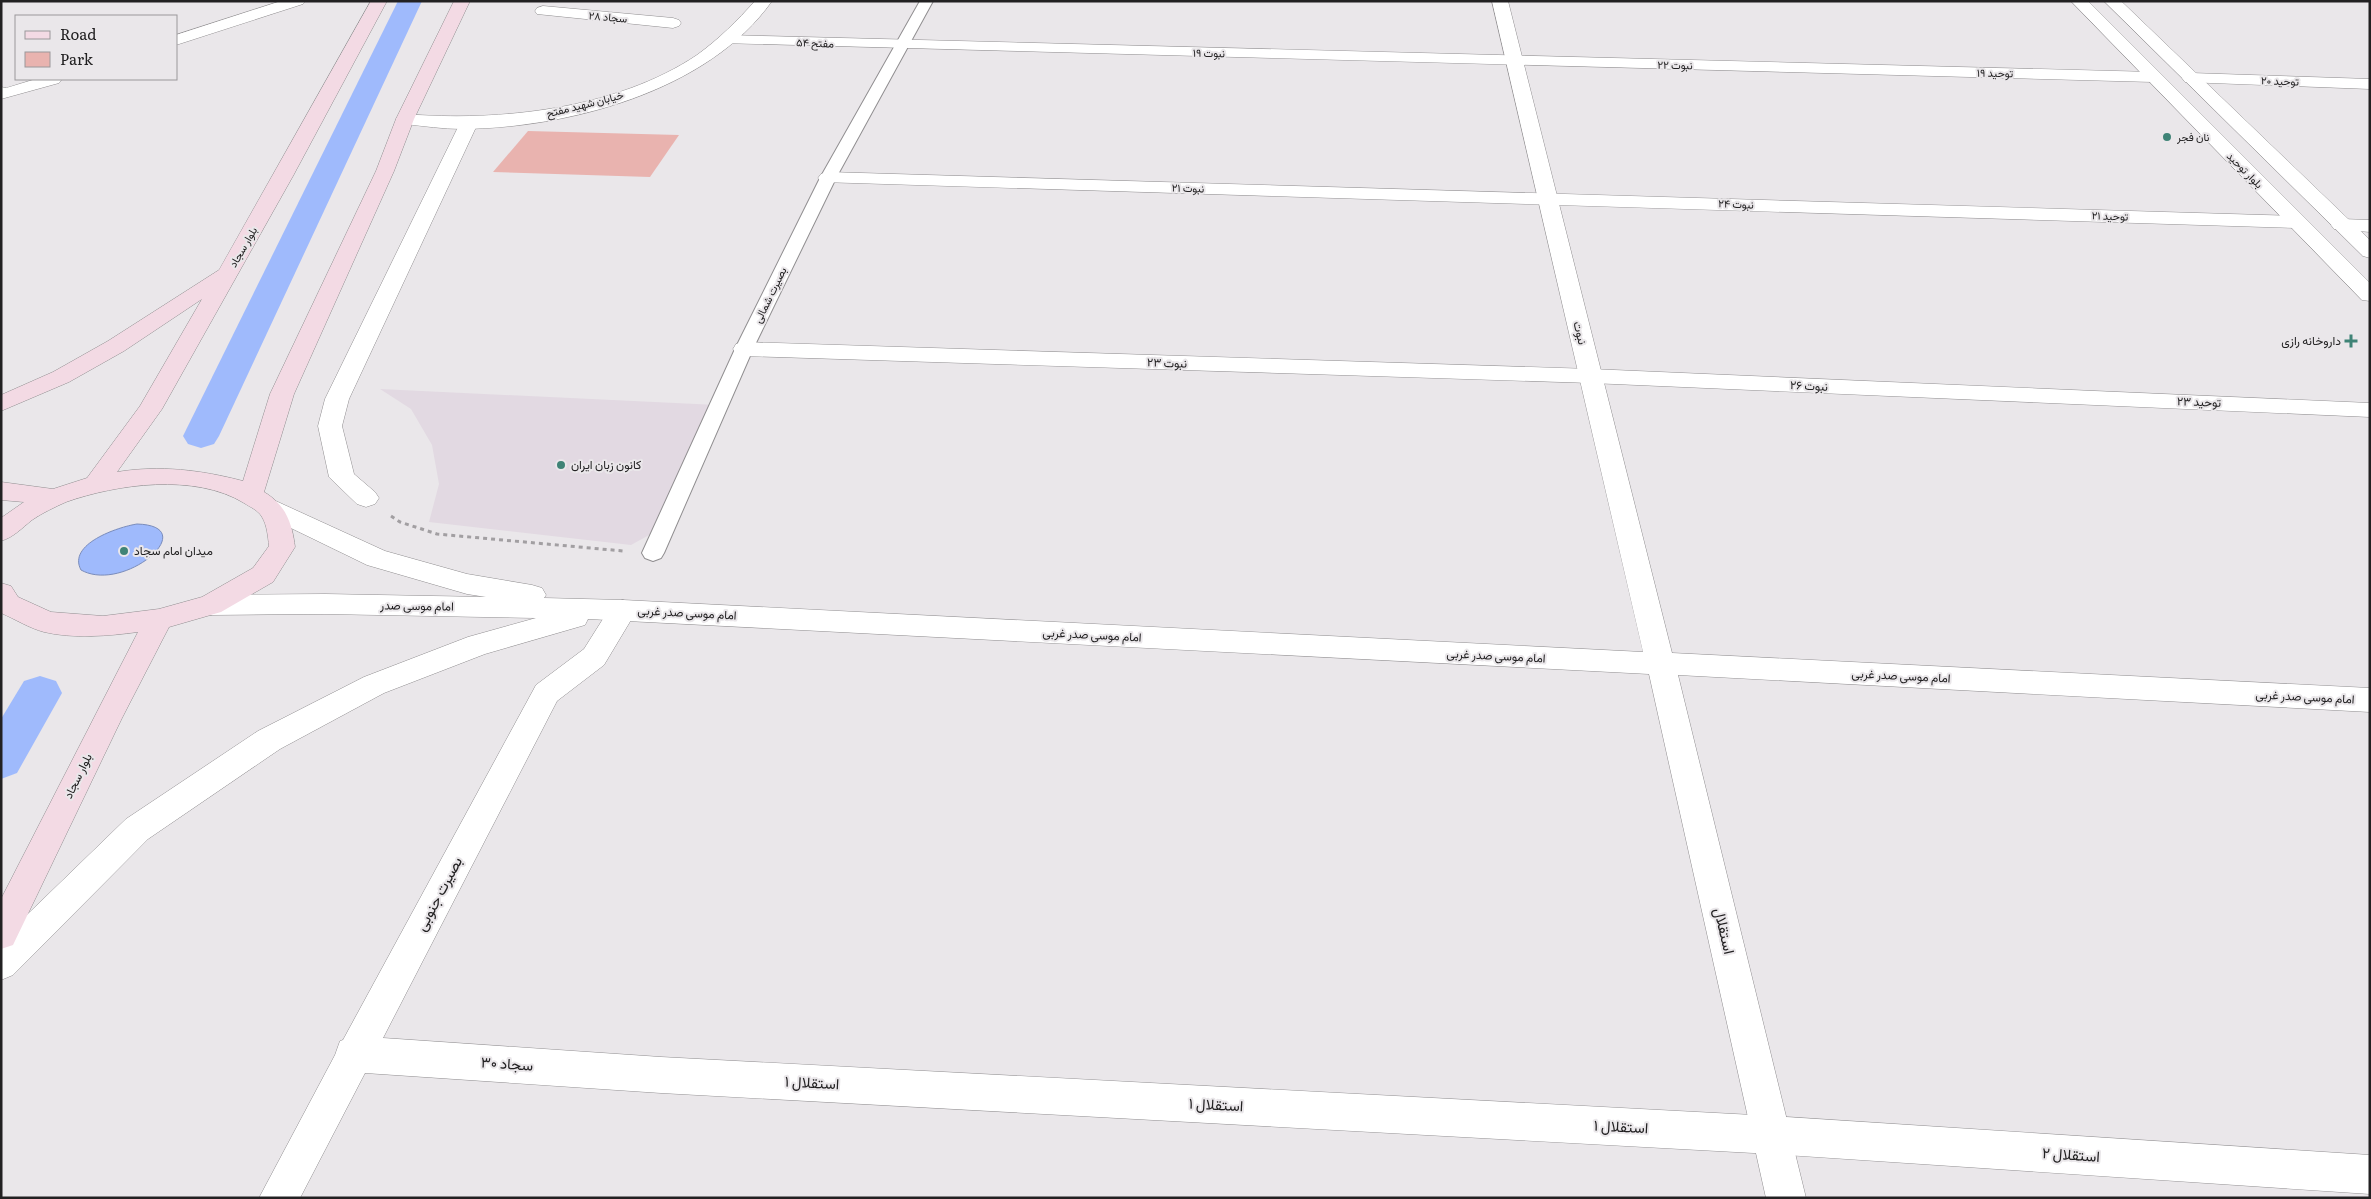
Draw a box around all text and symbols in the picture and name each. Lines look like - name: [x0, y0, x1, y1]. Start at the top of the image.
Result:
- street label: سجاد ۲۸: [588, 6, 628, 26]
- legend: [15, 15, 178, 80]
- text: Road: [60, 22, 96, 45]
- street label: مفتح ۵۴: [796, 33, 834, 52]
- street label: نبوت ۱۹: [1193, 44, 1225, 60]
- text: Park: [60, 47, 94, 70]
- street label: نبوت ۲۲: [1657, 56, 1693, 72]
- street label: توحید ۱۹: [1977, 64, 2014, 80]
- street label: توحید ۲۰: [2261, 71, 2300, 89]
- street label: خیابان شهید مفتح: [544, 86, 625, 121]
- place label: نان فجر: [2176, 128, 2209, 144]
- marker: نان فجر: [2161, 131, 2173, 143]
- street label: بلوار توحید: [2224, 147, 2268, 191]
- street label: نبوت ۲۱: [1171, 178, 1205, 196]
- street label: نبوت ۲۴: [1718, 194, 1754, 212]
- street label: توحید ۲۱: [2091, 206, 2129, 224]
- street label: بلوار سجاد: [224, 223, 260, 270]
- street label: بصیرت شمالی: [749, 264, 790, 325]
- street label: نبوت: [1569, 319, 1593, 346]
- place label: داروخانه رازی: [2281, 331, 2341, 349]
- marker: داروخانه رازی: [2345, 335, 2357, 347]
- street label: نبوت ۲۳: [1147, 352, 1187, 372]
- street label: نبوت ۲۶: [1790, 375, 1828, 395]
- street label: توحید ۲۳: [2177, 391, 2222, 411]
- place label: کانون زبان ایران: [571, 455, 641, 473]
- marker: کانون زبان ایران: [555, 459, 567, 471]
- place label: میدان امام سجاد: [134, 541, 213, 559]
- marker: میدان امام سجاد: [118, 545, 130, 557]
- street label: امام موسی صدر: [379, 595, 454, 615]
- street label: امام موسی صدر غربی: [637, 600, 737, 624]
- street label: امام موسی صدر غربی: [1042, 622, 1142, 646]
- street label: امام موسی صدر غربی: [1446, 643, 1546, 667]
- street label: امام موسی صدر غربی: [1851, 663, 1951, 687]
- street label: امام موسی صدر غربی: [2255, 684, 2355, 708]
- street label: بلوار سجاد: [58, 750, 96, 801]
- street label: بصیرت جنوبی: [408, 852, 467, 935]
- street label: استقلال: [1709, 905, 1742, 956]
- street label: سجاد ۳۰: [480, 1049, 534, 1076]
- street label: استقلال ۱: [784, 1069, 840, 1094]
- street label: استقلال ۱: [1188, 1091, 1244, 1116]
- street label: استقلال ۱: [1593, 1113, 1649, 1138]
- street label: استقلال ۲: [2041, 1140, 2101, 1167]

